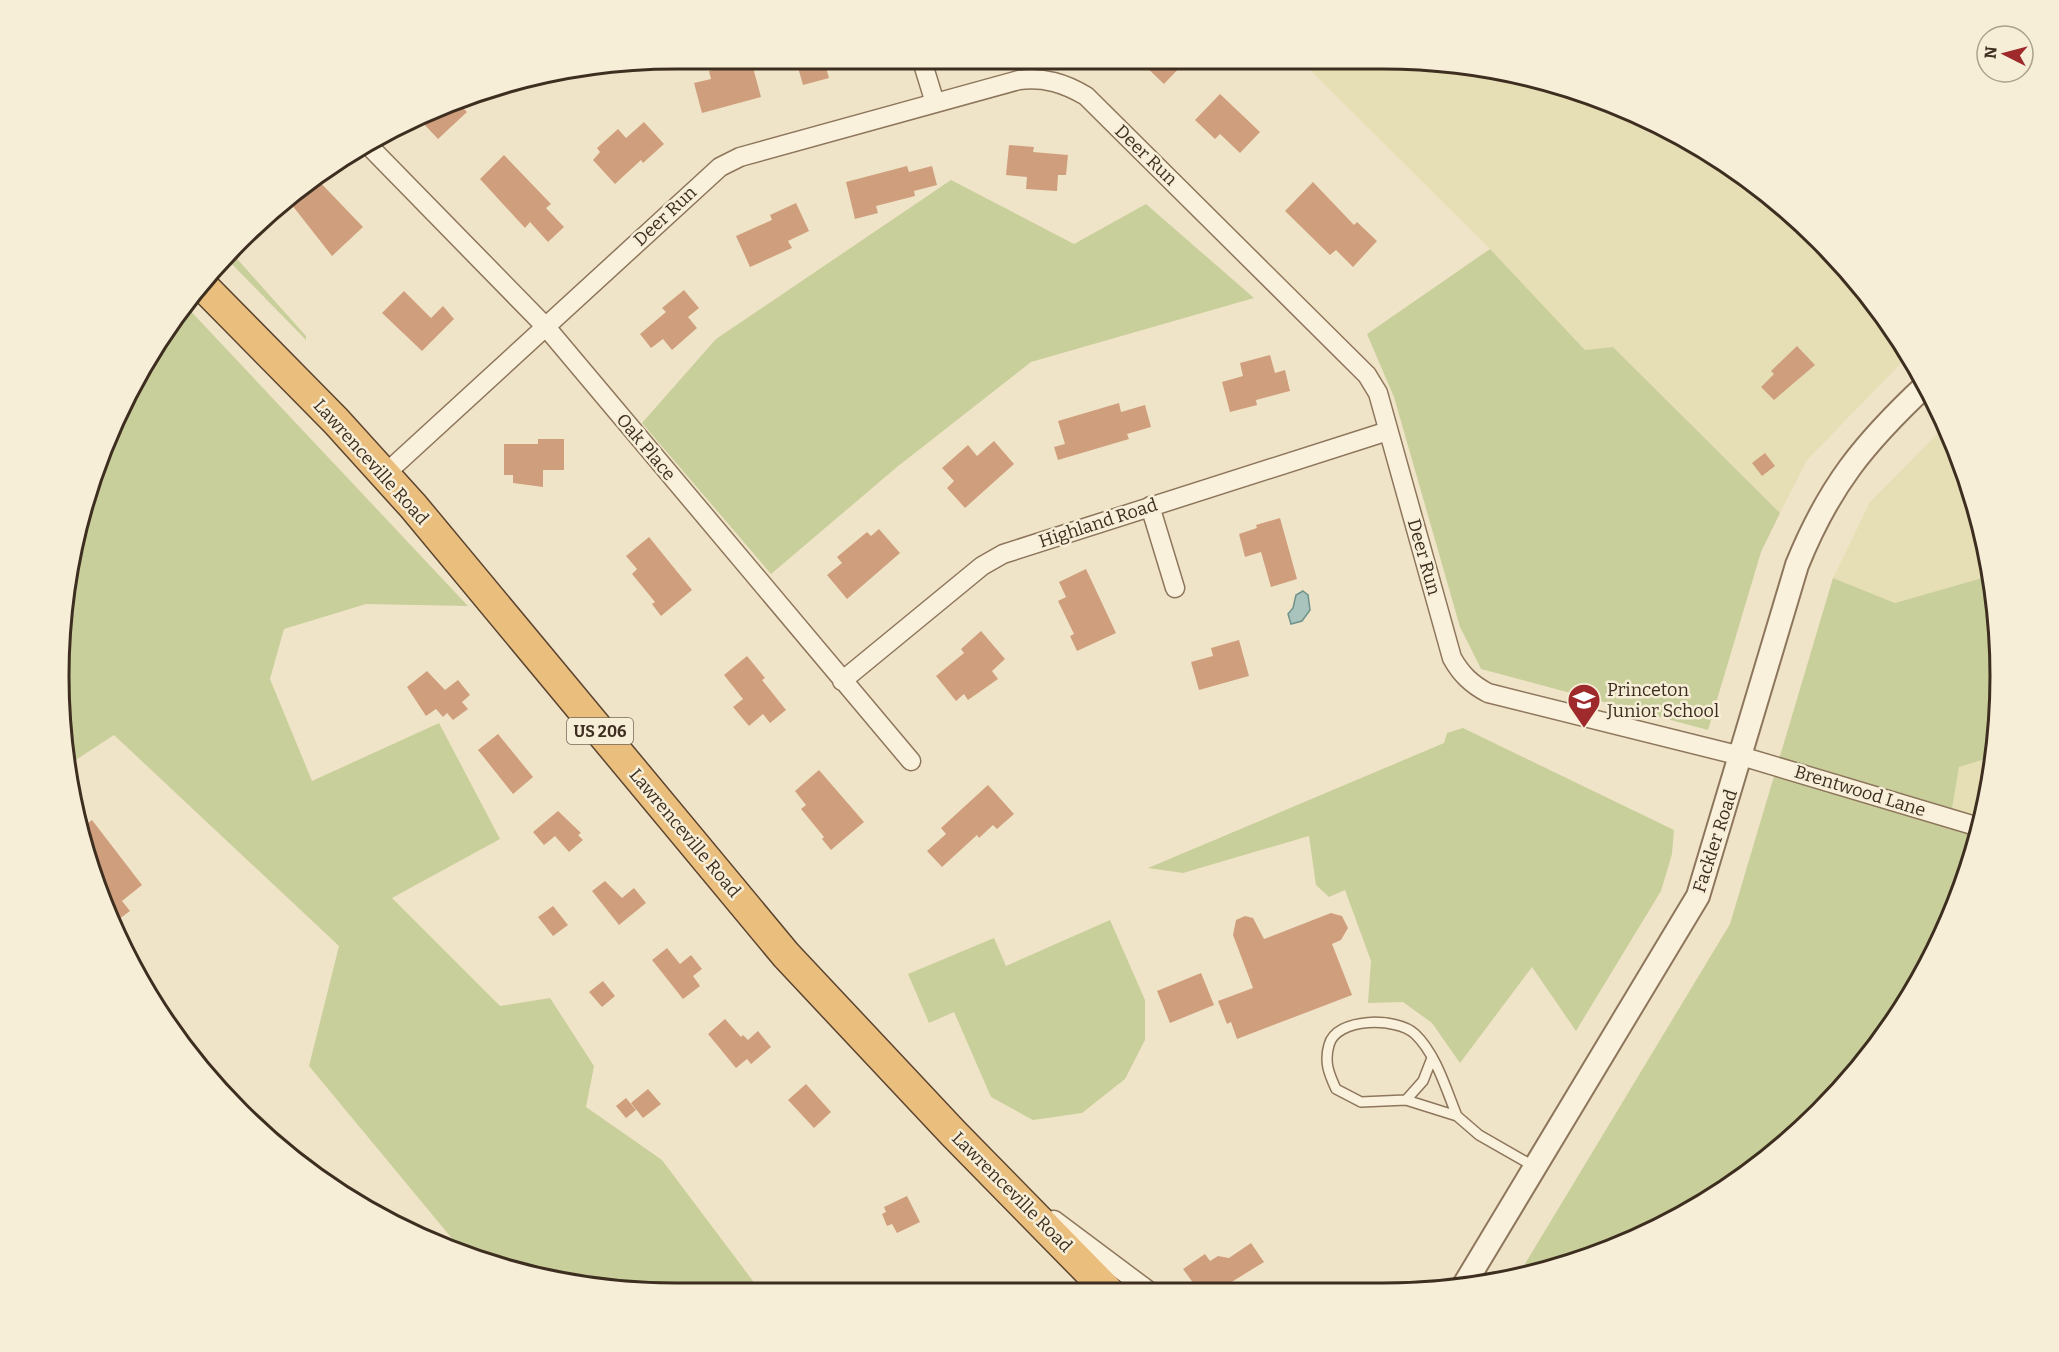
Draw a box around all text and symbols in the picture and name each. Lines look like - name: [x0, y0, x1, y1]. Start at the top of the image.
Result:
- north arrow: [1975, 24, 2035, 84]
- text: N: [1980, 45, 2001, 60]
- street label: Deer Run: [1110, 120, 1182, 190]
- street label: Deer Run: [629, 181, 702, 251]
- street label: Lawrenceville Road: [309, 395, 433, 530]
- street label: Oak Place: [612, 409, 680, 485]
- street label: Highland Road: [1036, 493, 1160, 553]
- street label: Deer Run: [1403, 516, 1446, 598]
- place label: Princeton Junior School: [1606, 679, 1719, 722]
- school or university icon: Princeton Junior School: [1566, 682, 1602, 729]
- road number: US 206: [567, 718, 633, 744]
- street label: Brentwood Lane: [1792, 761, 1928, 821]
- street label: Lawrenceville Road: [625, 764, 746, 902]
- street label: Fackler Road: [1688, 786, 1742, 895]
- street label: Lawrenceville Road: [947, 1127, 1077, 1257]

